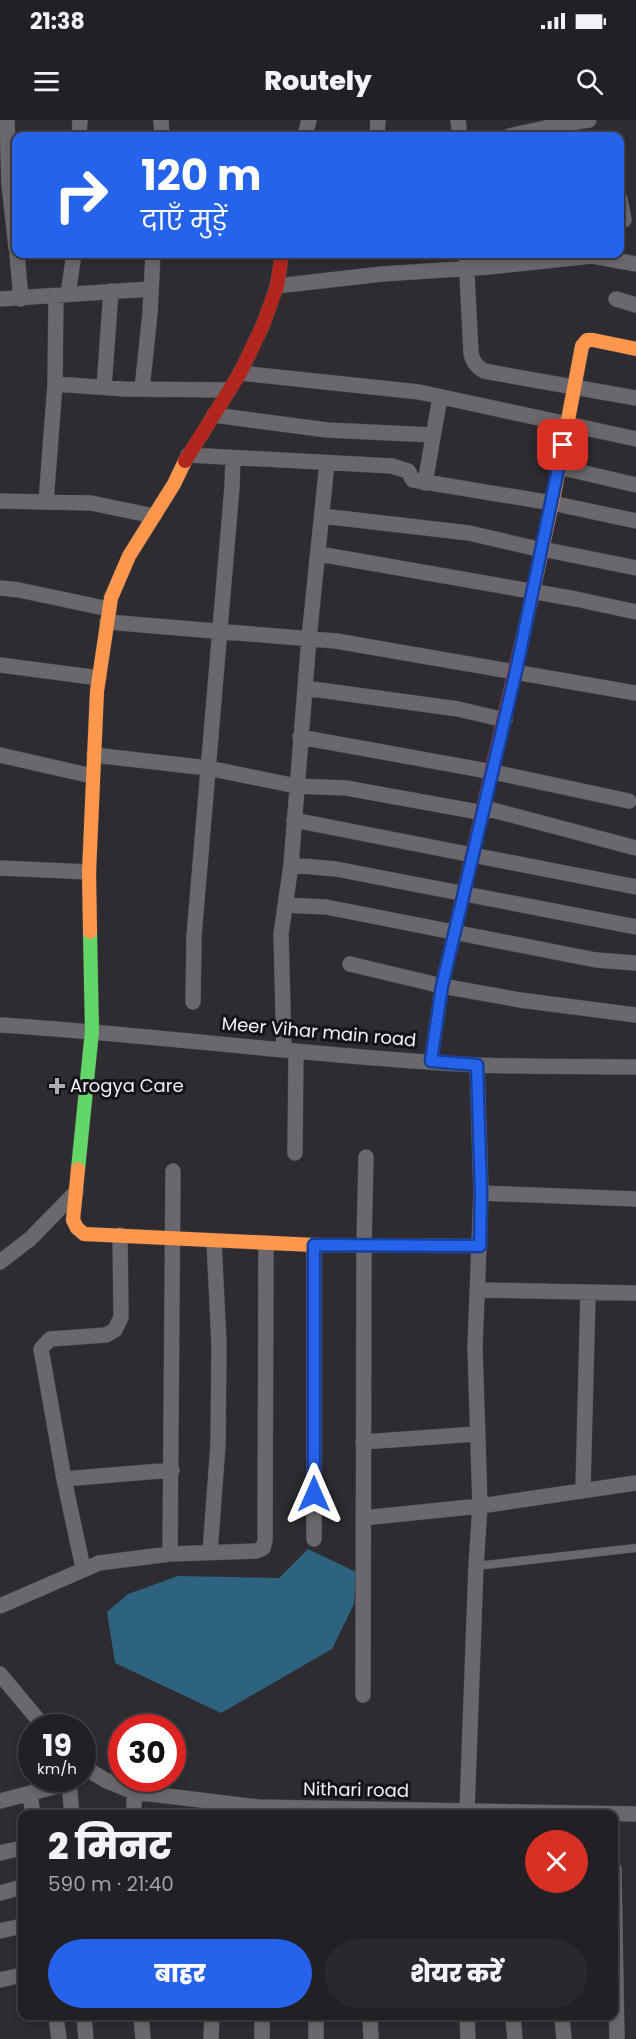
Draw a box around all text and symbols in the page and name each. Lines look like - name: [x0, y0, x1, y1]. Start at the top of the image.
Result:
- text: 21:38: [30, 6, 85, 37]
- text: Routely: [264, 62, 372, 99]
- icon: menu: [30, 65, 63, 98]
- icon: search: [573, 65, 606, 98]
- text: 120 m: [141, 146, 262, 205]
- icon: right: [42, 156, 120, 234]
- text: दाएँ मुड़ें: [141, 202, 227, 239]
- pin: [537, 419, 588, 470]
- icon: arrive: [546, 428, 579, 461]
- street label: Meer Vihar main road: [221, 1011, 417, 1052]
- place label: Arogya Care: [70, 1073, 184, 1098]
- marker: Arogya Care: [48, 1077, 66, 1095]
- position arrow: [282, 1462, 346, 1526]
- speed limit sign: 30: [108, 1714, 186, 1792]
- text: 19: [42, 1724, 72, 1767]
- text: km/h: [37, 1758, 77, 1779]
- street label: Nithari road: [303, 1776, 409, 1803]
- text: 2 मिनट: [48, 1821, 171, 1872]
- button: close: [525, 1830, 588, 1893]
- text: 590 m · 21:40: [48, 1870, 174, 1898]
- button: बाहर: [48, 1939, 312, 2008]
- button: शेयर करें: [324, 1939, 588, 2008]

